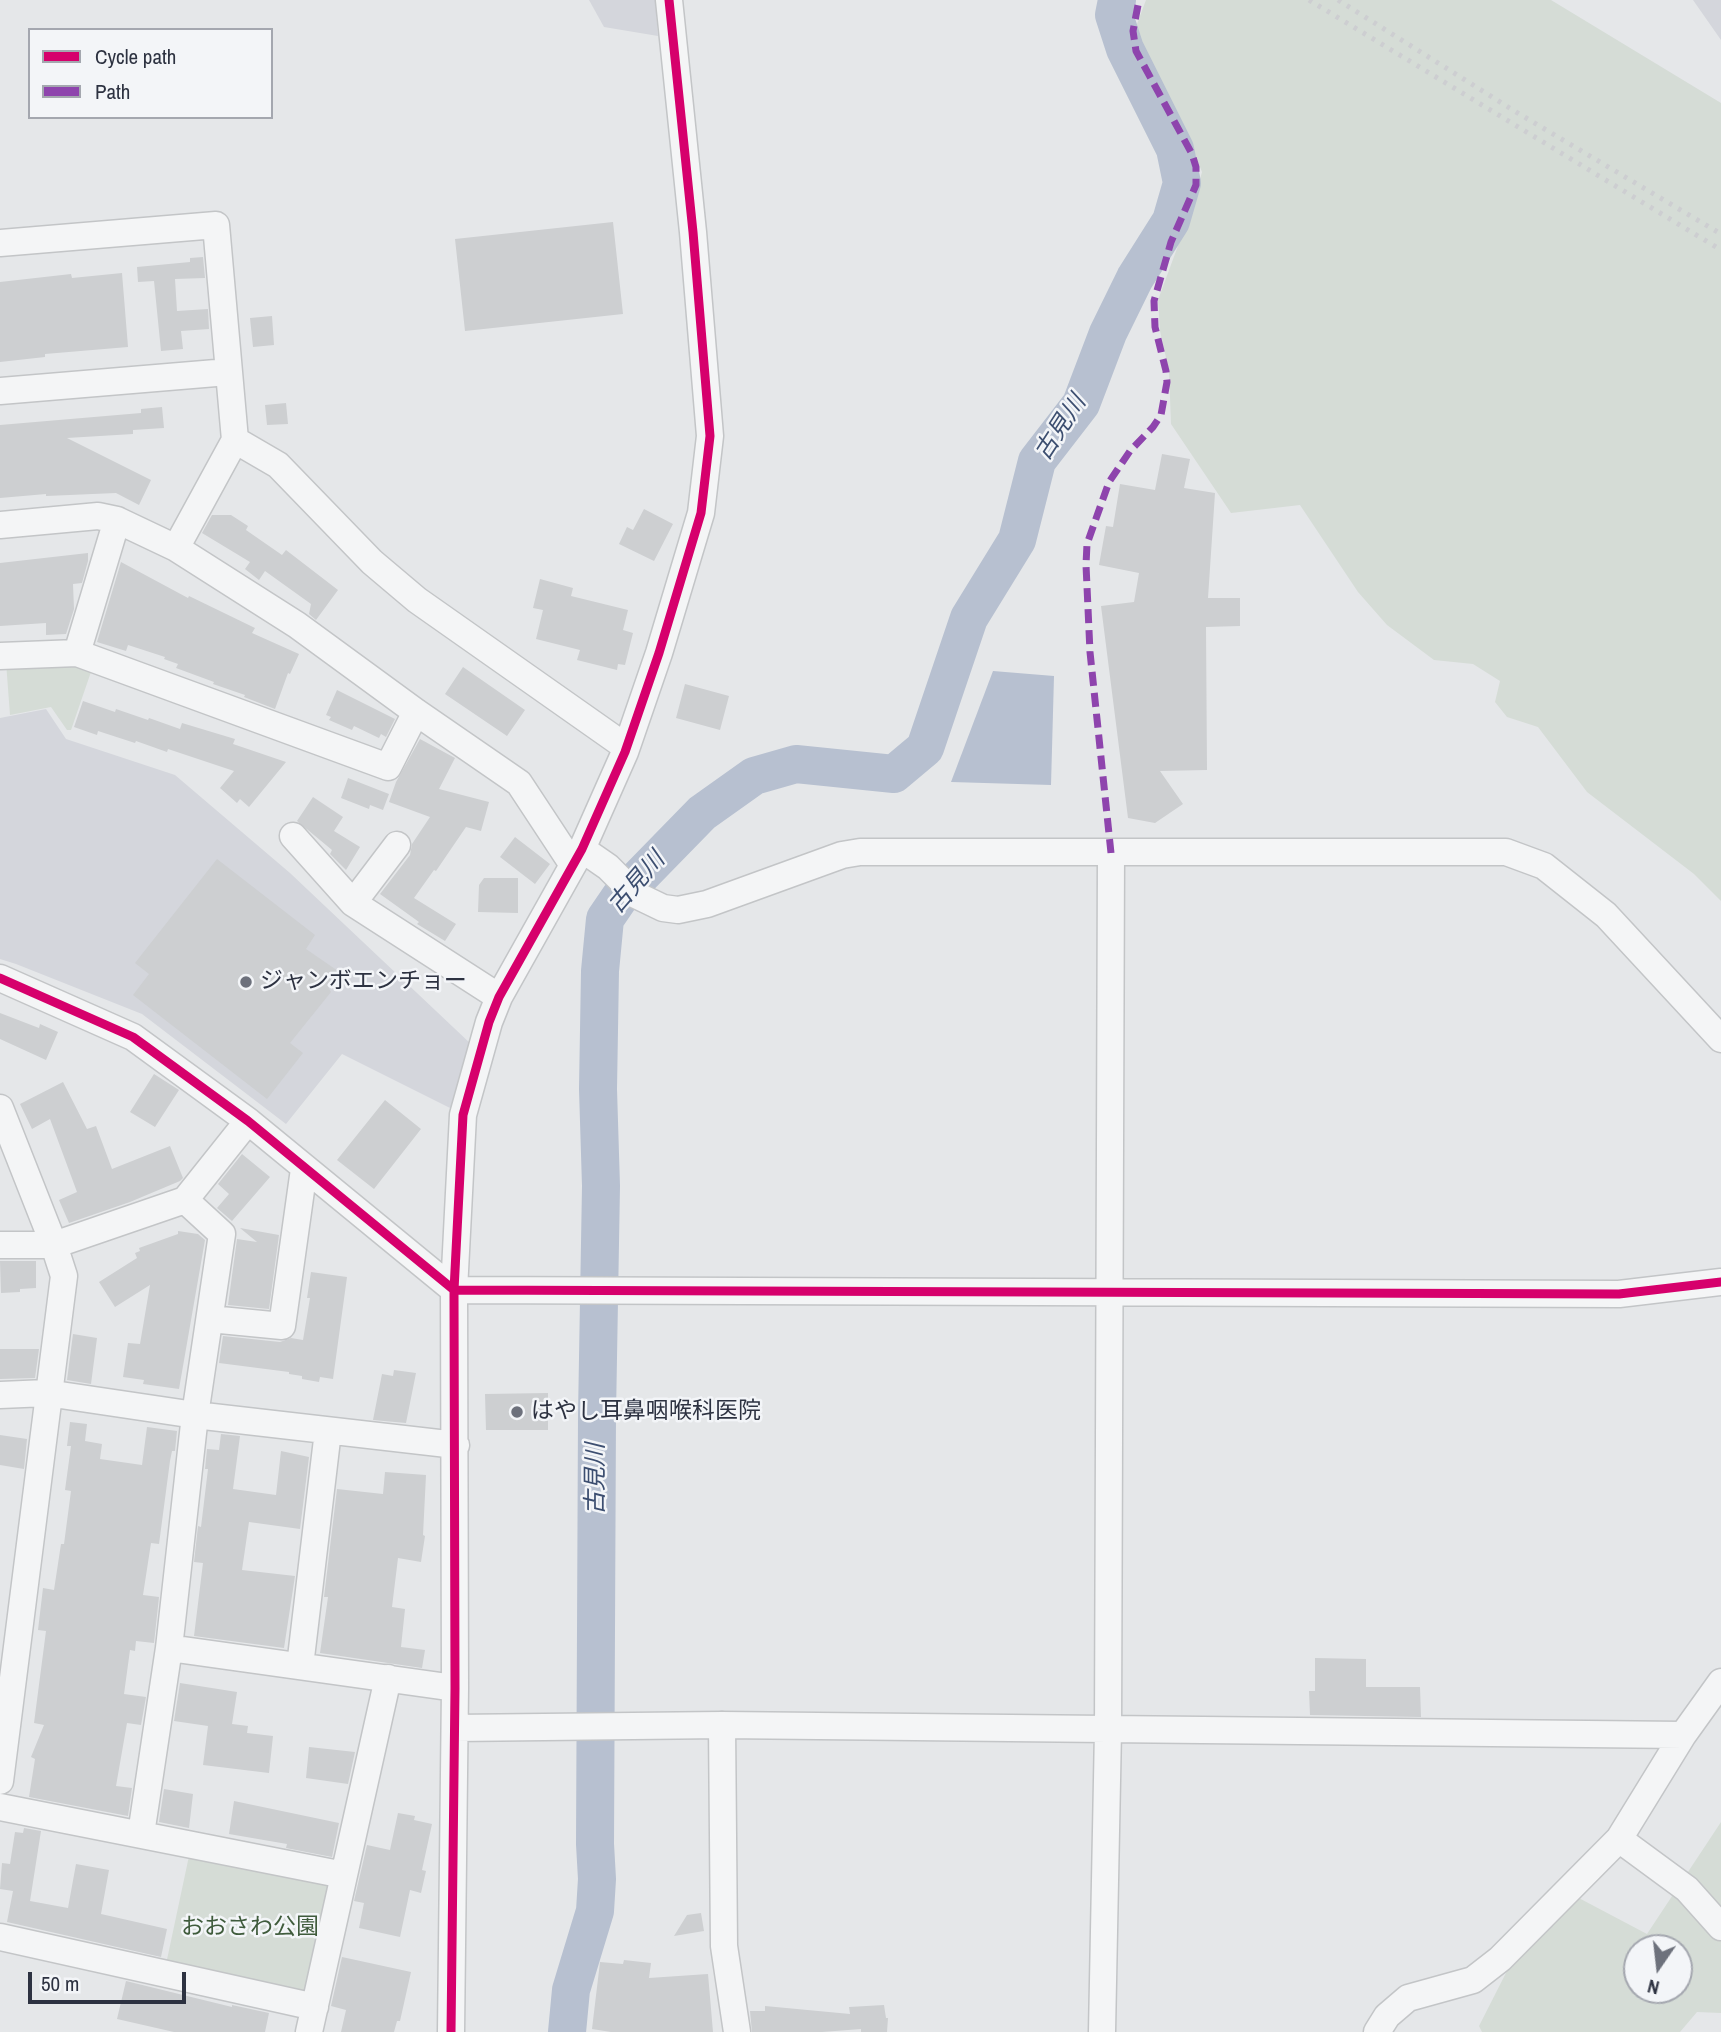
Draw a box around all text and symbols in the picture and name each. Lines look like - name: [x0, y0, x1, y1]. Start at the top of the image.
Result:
- legend: [28, 28, 273, 119]
- text: Cycle path: [95, 42, 176, 71]
- text: Path: [95, 77, 130, 106]
- water label: 古見川: [1029, 390, 1093, 466]
- water label: 古見川: [603, 846, 671, 920]
- place label: ジャンボエンチョー: [260, 968, 467, 996]
- marker: ジャンボエンチョー: [238, 974, 254, 990]
- place label: はやし耳鼻咽喉科医院: [531, 1398, 761, 1426]
- marker: はやし耳鼻咽喉科医院: [509, 1404, 525, 1420]
- water label: 古見川: [583, 1443, 611, 1515]
- park label: おおさわ公園: [181, 1914, 319, 1942]
- north arrow: [1623, 1934, 1693, 2004]
- scale bar: [32, 1958, 189, 2002]
- text: 50 m: [41, 1969, 79, 1998]
- text: N: [1645, 1973, 1662, 2001]

